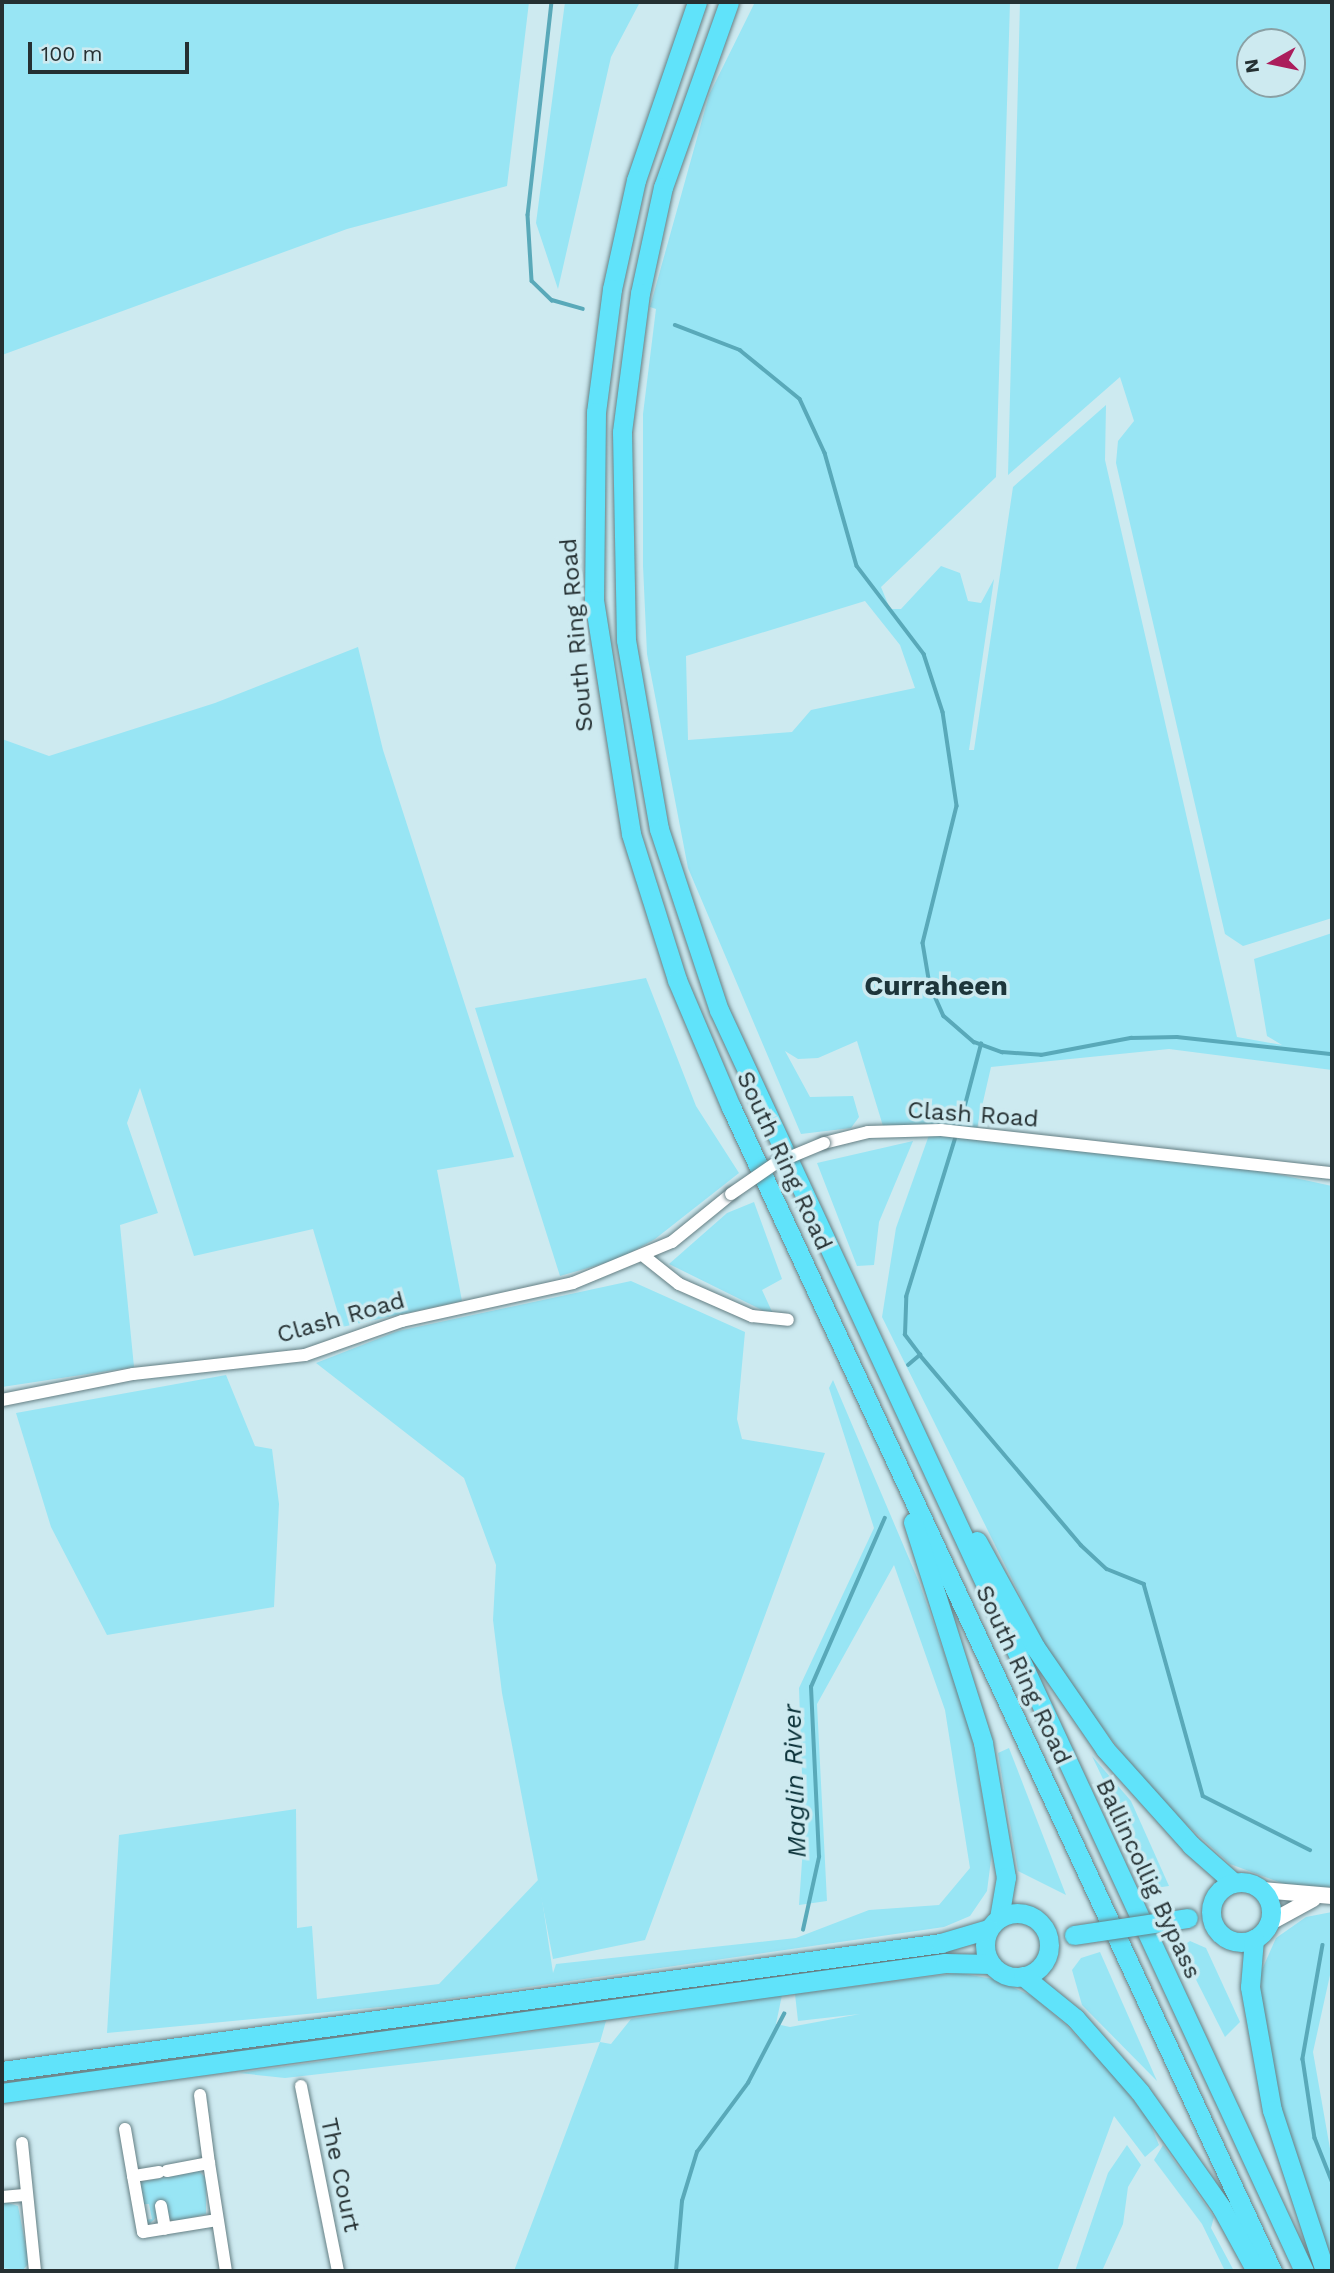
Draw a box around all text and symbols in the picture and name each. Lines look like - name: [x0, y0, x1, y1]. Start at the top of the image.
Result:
- scale bar: [32, 28, 192, 72]
- north arrow: [1236, 28, 1306, 98]
- text: 100 m: [41, 41, 103, 66]
- text: N: [1239, 57, 1264, 75]
- street label: South Ring Road: [554, 537, 600, 733]
- district label: Curraheen: [864, 969, 1008, 1003]
- street label: South Ring Road: [730, 1067, 838, 1255]
- street label: Clash Road: [906, 1096, 1040, 1134]
- street label: Clash Road: [274, 1286, 408, 1350]
- street label: South Ring Road: [969, 1581, 1077, 1769]
- water label: Maglin River: [777, 1704, 813, 1858]
- street label: Ballincollig Bypass: [1089, 1775, 1207, 1983]
- street label: The Court: [314, 2115, 366, 2235]

